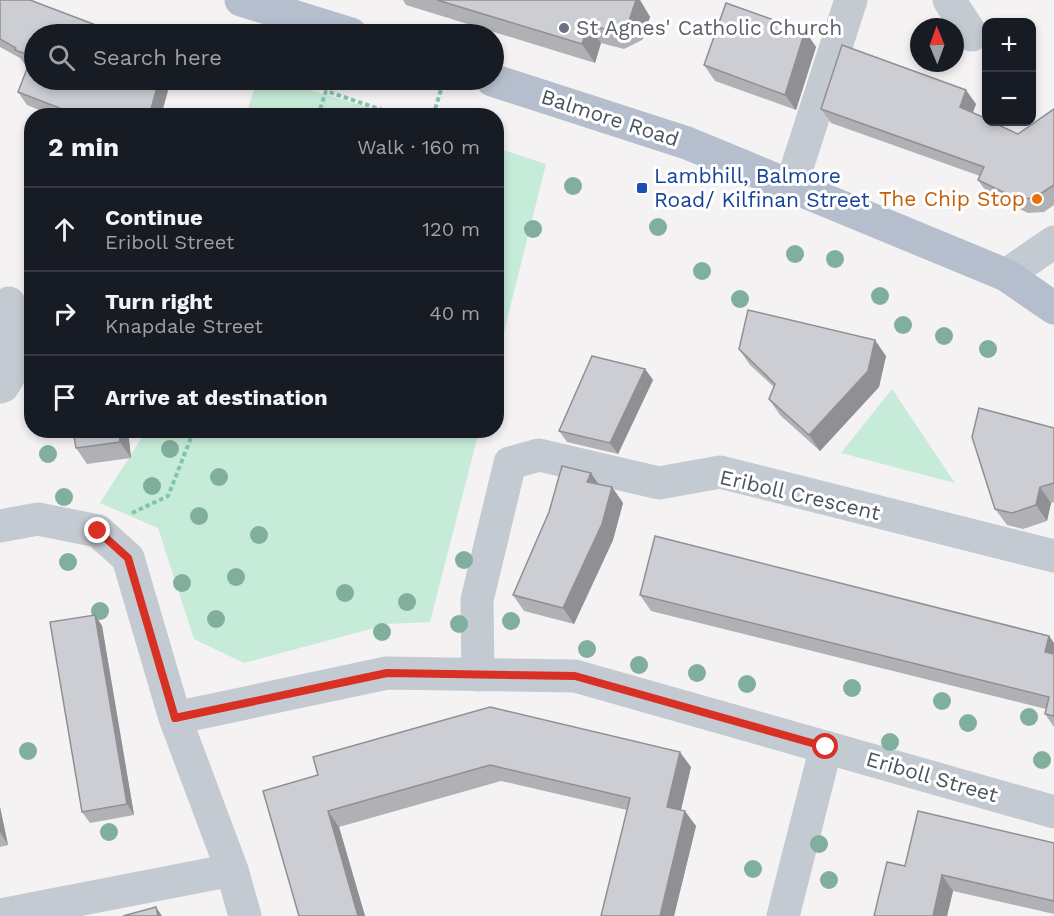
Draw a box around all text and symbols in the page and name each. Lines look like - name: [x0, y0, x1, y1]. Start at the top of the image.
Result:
- place label: St Agnes' Catholic Church: [576, 15, 842, 40]
- north arrow: [910, 18, 964, 72]
- map controls: [982, 18, 1036, 126]
- button: +: [982, 18, 1036, 72]
- marker: St Agnes' Catholic Church: [557, 21, 571, 35]
- search box: [24, 24, 504, 90]
- icon: search: [45, 41, 78, 74]
- text: Search here: [93, 45, 222, 70]
- button: −: [982, 72, 1036, 126]
- street label: Balmore Road: [538, 83, 682, 152]
- text: 2 min: [48, 132, 119, 162]
- text: Walk · 160 m: [357, 135, 480, 159]
- place label: Lambhill, Balmore Road/ Kilfinan Street: [654, 163, 870, 212]
- marker: Lambhill, Balmore Road/ Kilfinan Street: [635, 181, 649, 195]
- place label: The Chip Stop: [879, 186, 1025, 211]
- marker: The Chip Stop: [1030, 192, 1044, 206]
- text: Continue: [105, 205, 203, 230]
- icon: ahead: [48, 213, 81, 246]
- text: 120 m: [422, 217, 480, 241]
- text: Eriboll Street: [105, 230, 234, 254]
- text: Turn right: [105, 289, 212, 314]
- icon: right: [48, 297, 81, 330]
- text: 40 m: [429, 301, 480, 325]
- text: Knapdale Street: [105, 314, 263, 338]
- icon: arrive: [48, 381, 81, 414]
- text: Arrive at destination: [105, 385, 328, 410]
- street label: Eriboll Crescent: [717, 464, 883, 525]
- route end: [84, 517, 110, 543]
- route start: [812, 733, 838, 759]
- street label: Eriboll Street: [863, 746, 1001, 807]

